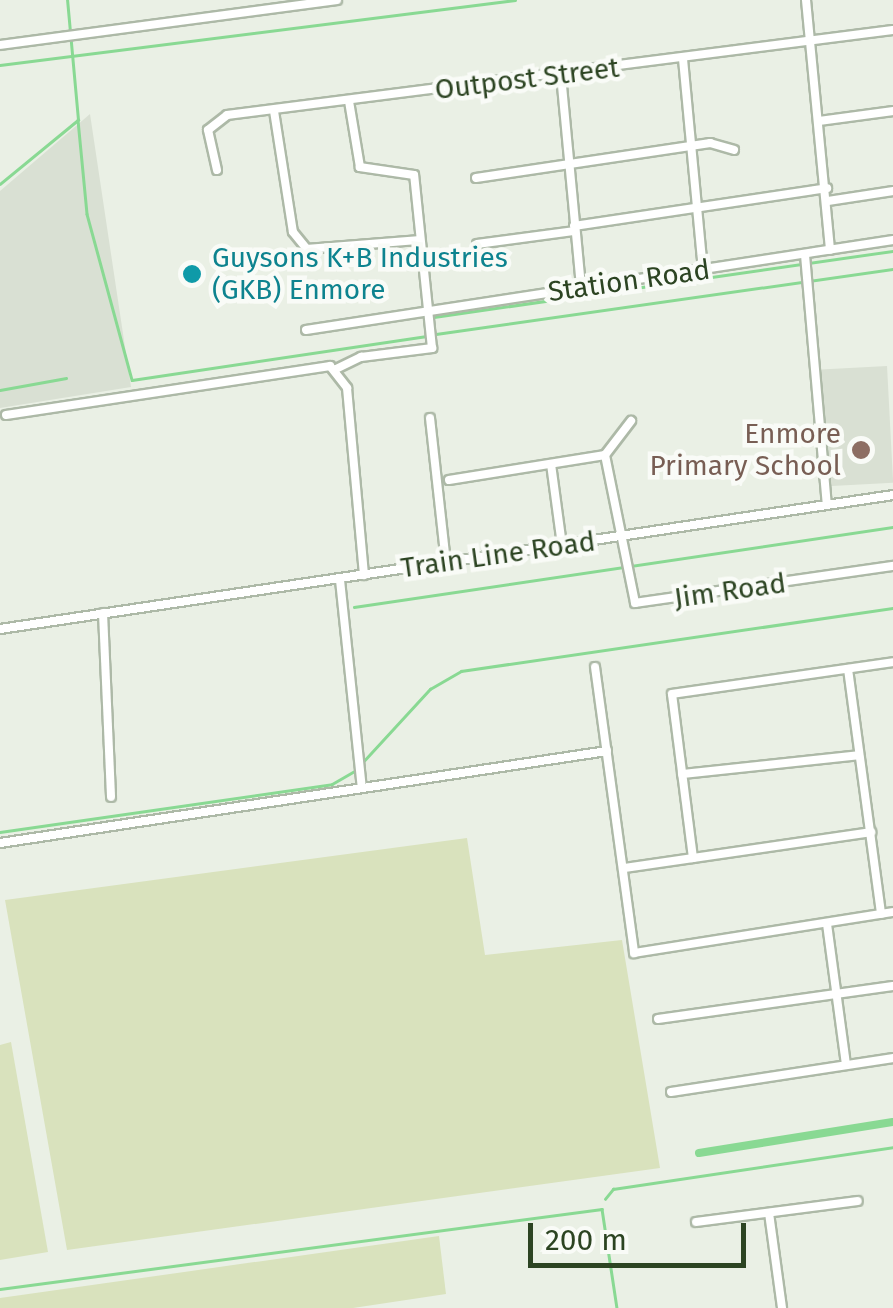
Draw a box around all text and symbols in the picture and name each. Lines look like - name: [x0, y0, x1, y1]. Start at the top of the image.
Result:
- street label: Outpost Street: [433, 51, 621, 107]
- place label: Guysons K+B Industries (GKB) Enmore: [212, 241, 508, 307]
- street label: Station Road: [546, 253, 712, 309]
- marker: Guysons K+B Industries (GKB) Enmore: [181, 263, 203, 285]
- place label: Enmore Primary School: [649, 417, 841, 483]
- marker: Enmore Primary School: [850, 439, 872, 461]
- street label: Train Line Road: [399, 525, 597, 585]
- street label: Jim Road: [672, 567, 788, 615]
- scale bar: [533, 1203, 750, 1265]
- text: 200 m: [545, 1222, 627, 1258]

